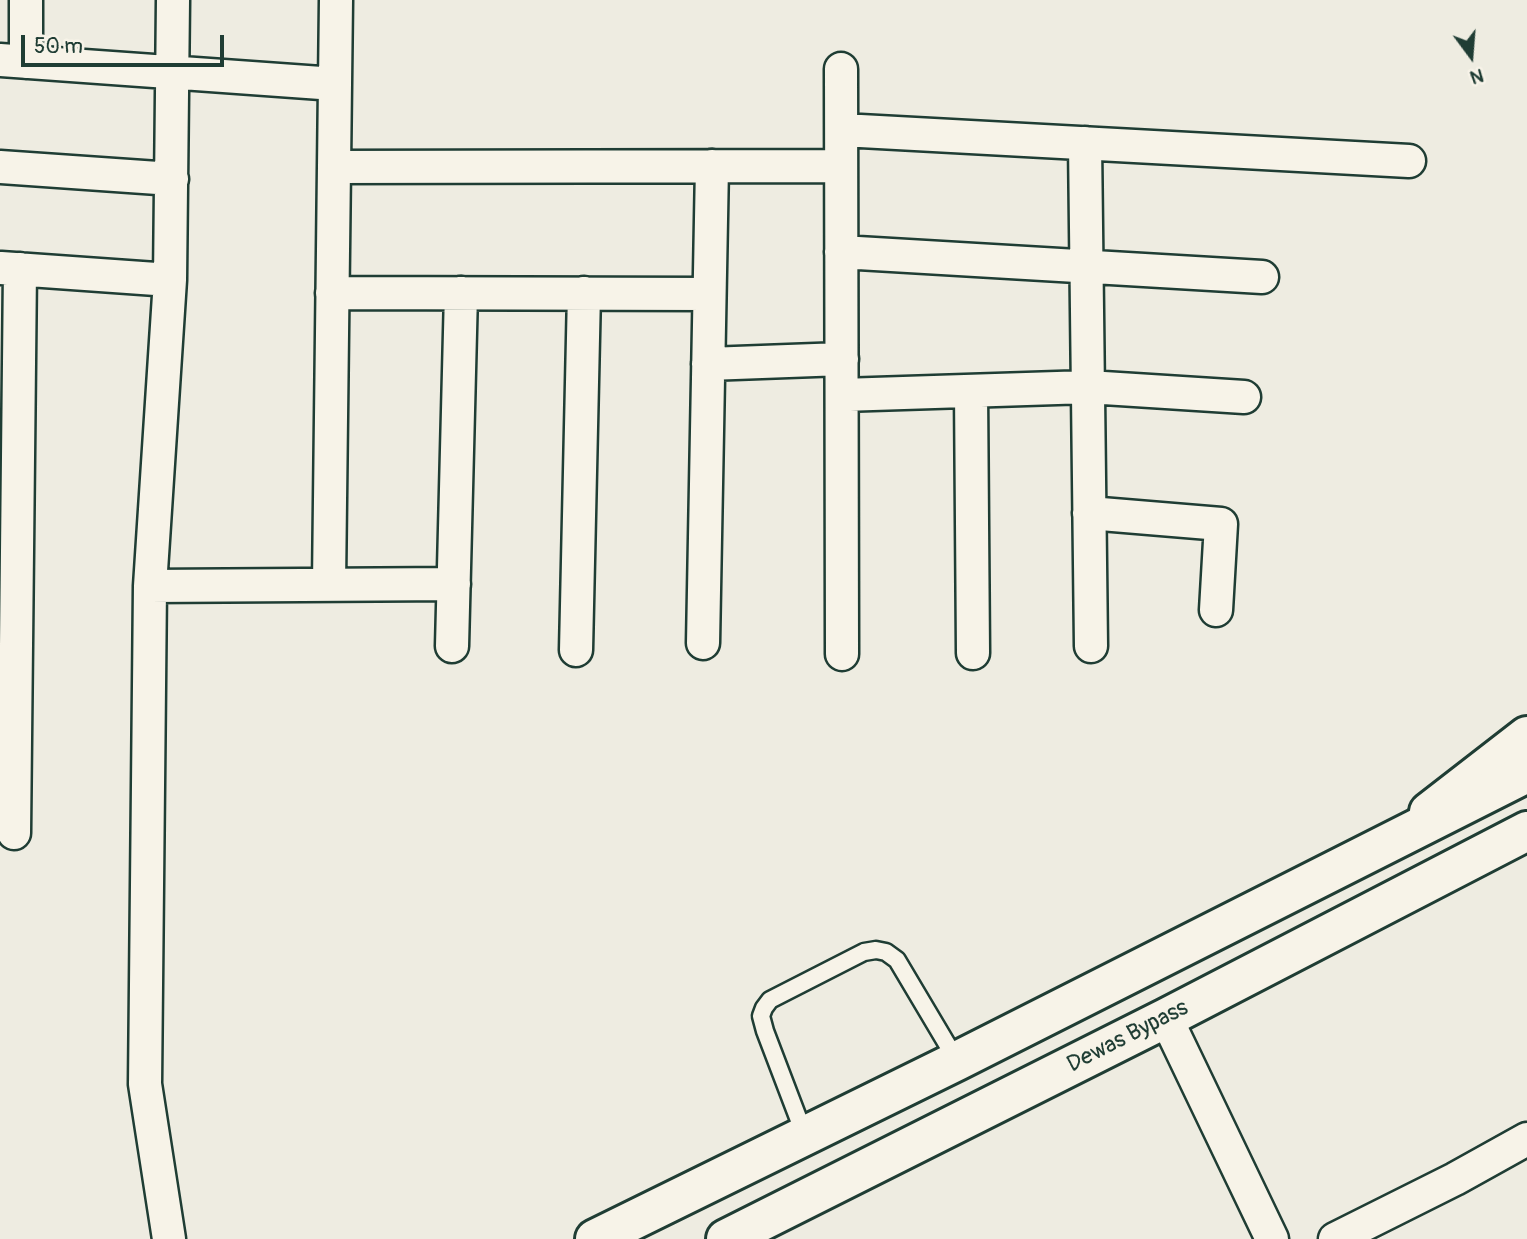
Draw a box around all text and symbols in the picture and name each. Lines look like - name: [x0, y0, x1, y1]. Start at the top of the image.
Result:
- scale bar: [24, 21, 228, 65]
- north arrow: [1436, 21, 1506, 91]
- text: 50 m: [34, 33, 83, 60]
- text: N: [1467, 63, 1486, 89]
- street label: Dewas Bypass: [1063, 995, 1193, 1079]

